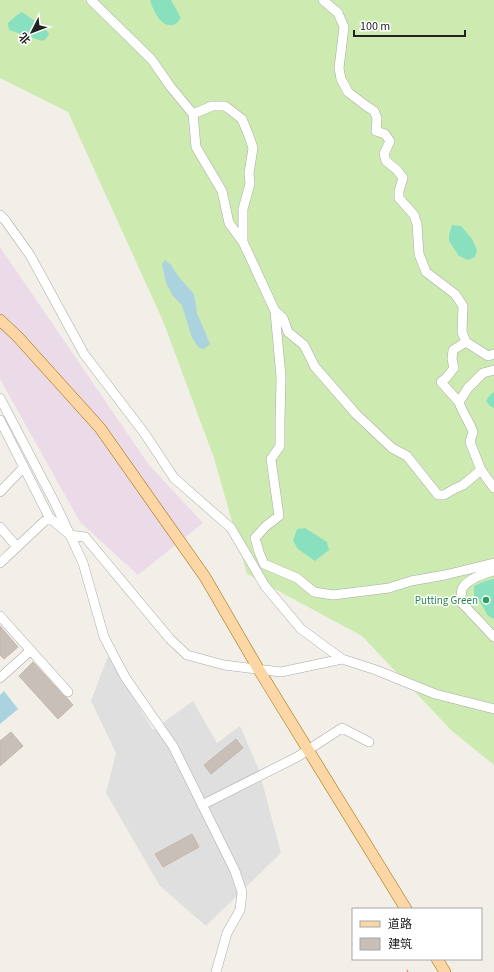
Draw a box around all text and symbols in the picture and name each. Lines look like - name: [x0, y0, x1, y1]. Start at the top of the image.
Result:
- north arrow: [12, 12, 52, 52]
- scale bar: [354, 12, 465, 38]
- text: 100 m: [360, 18, 390, 35]
- text: 北: [16, 29, 34, 47]
- place label: Putting Green: [415, 593, 478, 608]
- marker: Putting Green: [481, 595, 491, 605]
- legend: [352, 908, 482, 960]
- text: 道路: [388, 916, 412, 933]
- text: 建筑: [388, 936, 412, 953]

